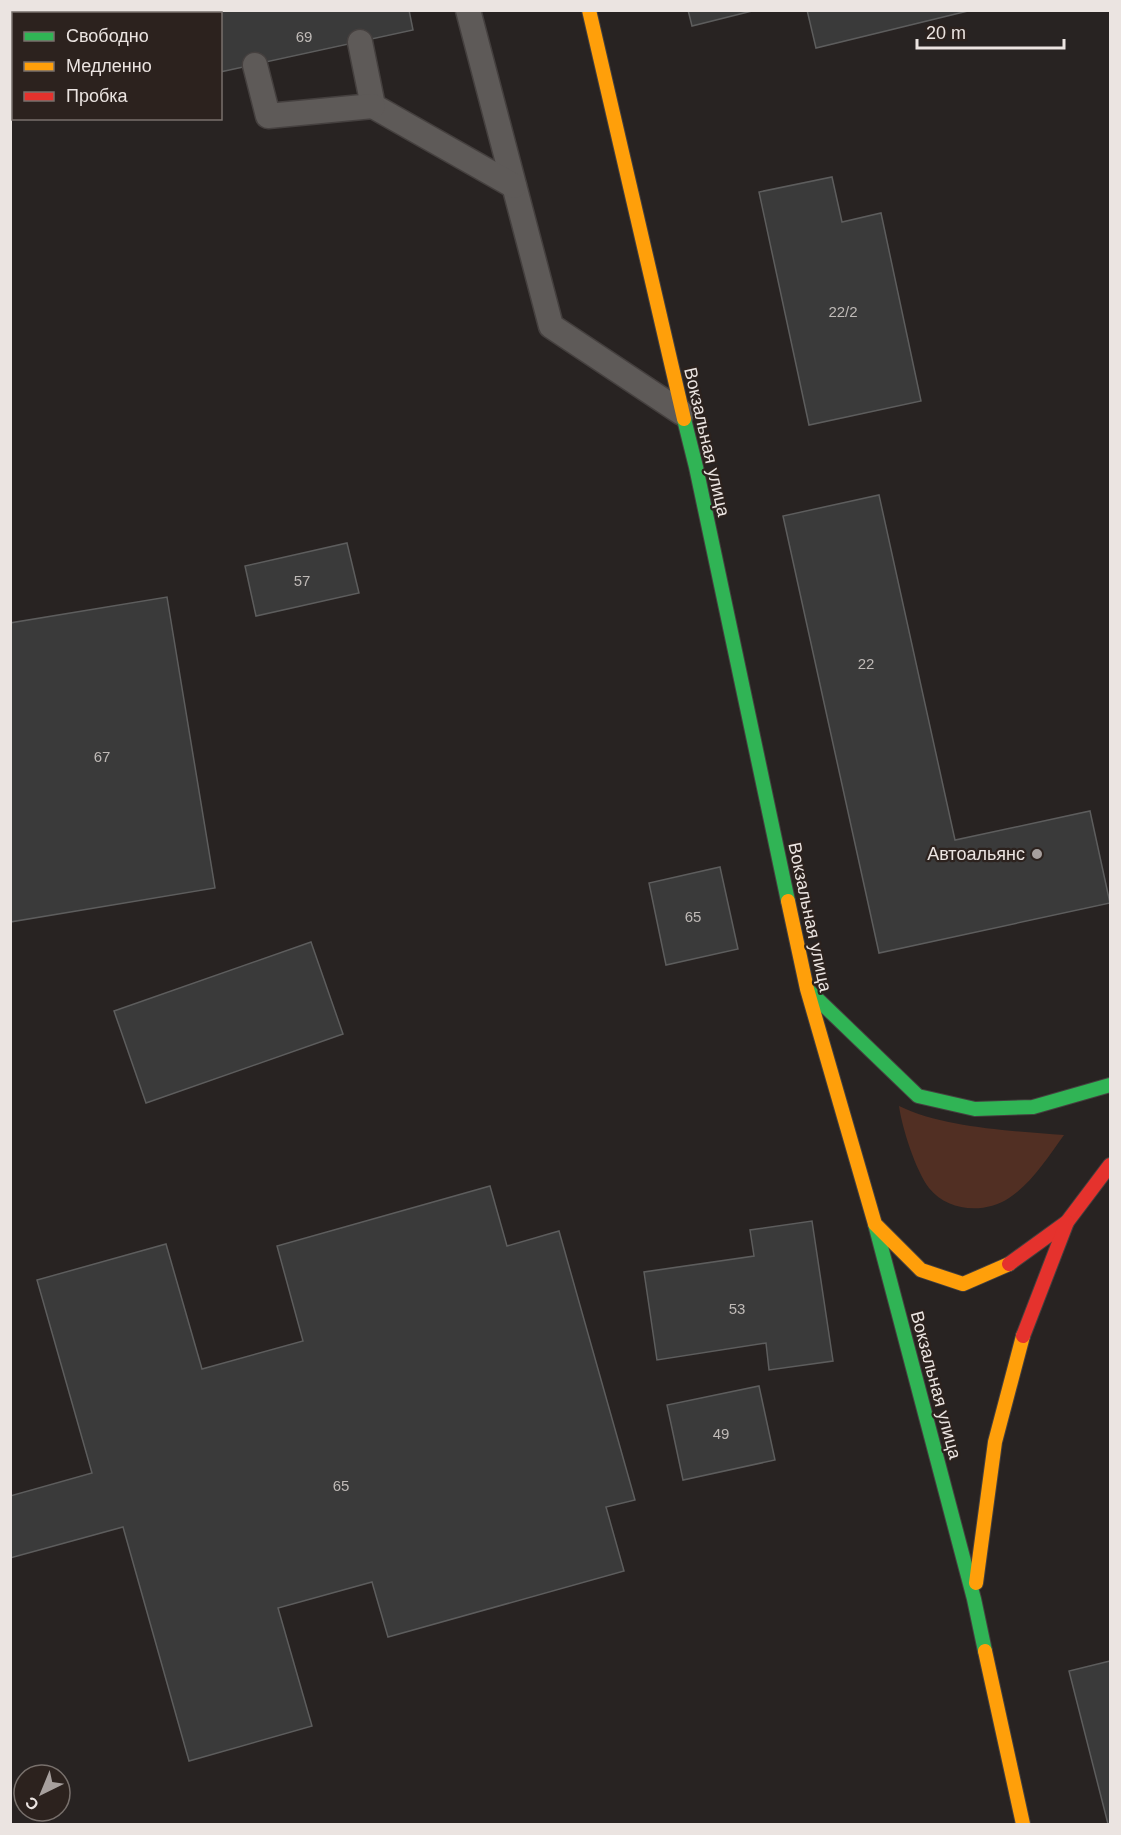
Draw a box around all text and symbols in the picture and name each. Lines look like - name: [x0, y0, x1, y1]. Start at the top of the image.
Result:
- legend: [12, 12, 222, 120]
- scale bar: [917, 12, 1064, 50]
- text: 20 m: [926, 23, 966, 43]
- text: Свободно: [66, 26, 149, 46]
- house number: 69: [296, 28, 312, 45]
- text: Медленно: [66, 56, 152, 76]
- text: Пробка: [66, 86, 129, 106]
- house number: 22/2: [828, 303, 858, 320]
- street label: Вокзальная улица: [680, 365, 734, 519]
- house number: 57: [294, 572, 310, 589]
- house number: 22: [858, 655, 874, 672]
- house number: 67: [94, 748, 110, 765]
- street label: Вокзальная улица: [784, 840, 836, 995]
- place label: Автоальянс: [927, 844, 1025, 864]
- marker: Автоальянс: [1030, 847, 1044, 861]
- house number: 65: [685, 908, 701, 925]
- house number: 53: [729, 1300, 745, 1317]
- street label: Вокзальная улица: [907, 1309, 966, 1462]
- house number: 49: [713, 1425, 729, 1442]
- house number: 65: [333, 1477, 349, 1494]
- north arrow: [12, 1763, 72, 1823]
- text: С: [22, 1793, 42, 1814]

